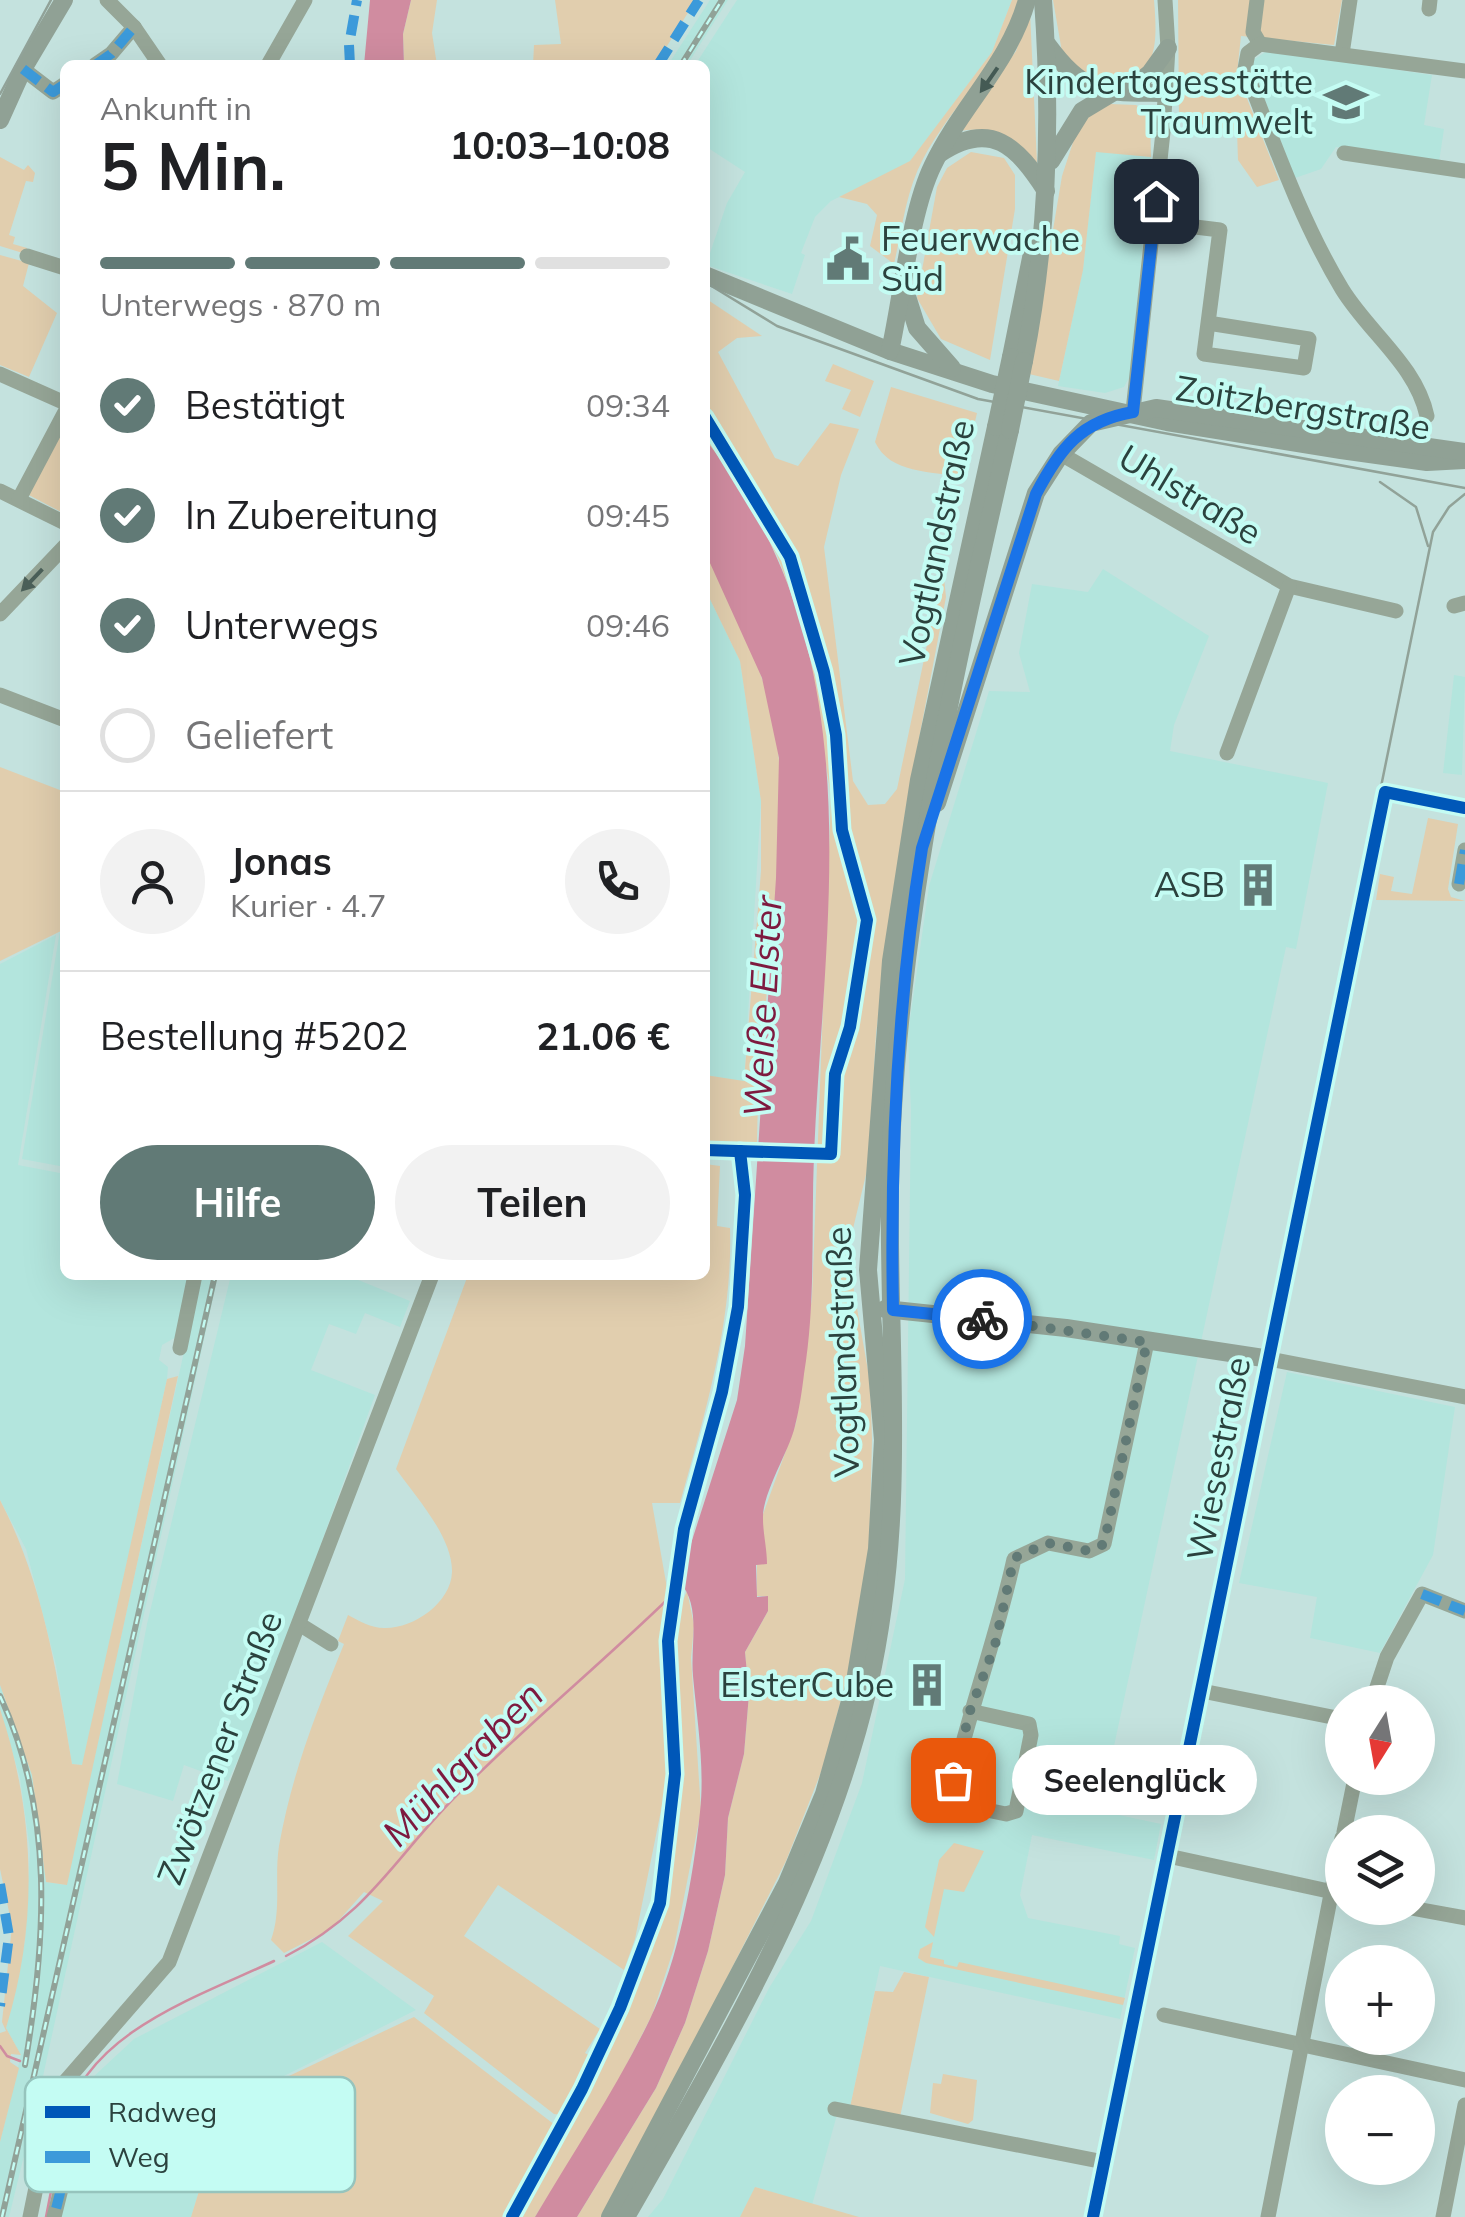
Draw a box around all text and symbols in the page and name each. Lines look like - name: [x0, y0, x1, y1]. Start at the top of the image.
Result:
- place label: Kindertagesstätte Traumwelt: [1024, 59, 1313, 143]
- one-way arrow: [980, 67, 999, 94]
- school or university icon: Kindertagesstätte Traumwelt: [1322, 78, 1370, 126]
- text: Ankunft in: [100, 88, 252, 128]
- text: 10:03–10:08: [450, 121, 670, 169]
- text: 5 Min.: [100, 125, 286, 206]
- pin: [1114, 159, 1199, 244]
- icon: home: [1129, 174, 1184, 229]
- place label: Feuerwache Süd: [881, 216, 1080, 300]
- public building icon: Feuerwache Süd: [824, 235, 872, 283]
- text: Unterwegs · 870 m: [100, 284, 381, 324]
- street label: Zoitzbergstraße: [1173, 365, 1433, 449]
- icon: check: [100, 378, 155, 433]
- text: Bestätigt: [185, 381, 345, 429]
- text: 09:34: [586, 385, 670, 425]
- street label: Vogtlandstraße: [888, 416, 984, 670]
- street label: Uhlstraße: [1111, 434, 1270, 554]
- icon: check: [100, 488, 155, 543]
- text: In Zubereitung: [185, 491, 438, 539]
- text: 09:45: [586, 495, 670, 535]
- one-way arrow: [21, 568, 45, 592]
- icon: check: [100, 598, 155, 653]
- text: Unterwegs: [185, 601, 379, 649]
- text: 09:46: [586, 605, 670, 645]
- text: Geliefert: [185, 711, 333, 759]
- button: person: [100, 829, 205, 934]
- button: phone: [565, 829, 670, 934]
- text: Jonas: [230, 837, 332, 885]
- building icon: ASB: [1234, 861, 1282, 909]
- place label: ASB: [1154, 862, 1225, 906]
- text: Kurier · 4.7: [230, 885, 386, 925]
- water label: Weiße Elster: [732, 893, 792, 1119]
- text: Bestellung #5202: [100, 1012, 408, 1060]
- text: 21.06 €: [536, 1012, 670, 1060]
- button: Hilfe: [100, 1145, 375, 1260]
- button: Teilen: [395, 1145, 670, 1260]
- street label: Vogtlandstraße: [816, 1226, 868, 1478]
- courier: [932, 1269, 1032, 1369]
- icon: bike: [955, 1292, 1010, 1347]
- street label: Wiesestraße: [1177, 1353, 1259, 1565]
- street label: Zwötzener Straße: [147, 1605, 291, 1890]
- building icon: ElsterCube: [903, 1661, 951, 1709]
- place label: ElsterCube: [720, 1662, 894, 1706]
- water label: Mühlgraben: [372, 1671, 553, 1856]
- north arrow: [1325, 1685, 1435, 1795]
- map controls: [1325, 1685, 1435, 2185]
- pin: [911, 1738, 996, 1823]
- callout: Seelenglück: [1013, 1745, 1258, 1815]
- icon: bag: [926, 1753, 981, 1808]
- text: Seelenglück: [1043, 1760, 1226, 1800]
- button: layers: [1325, 1815, 1435, 1925]
- button: +: [1325, 1945, 1435, 2055]
- button: −: [1325, 2075, 1435, 2185]
- legend: [25, 2077, 355, 2192]
- text: Radweg: [108, 2094, 217, 2129]
- text: Weg: [108, 2139, 170, 2174]

